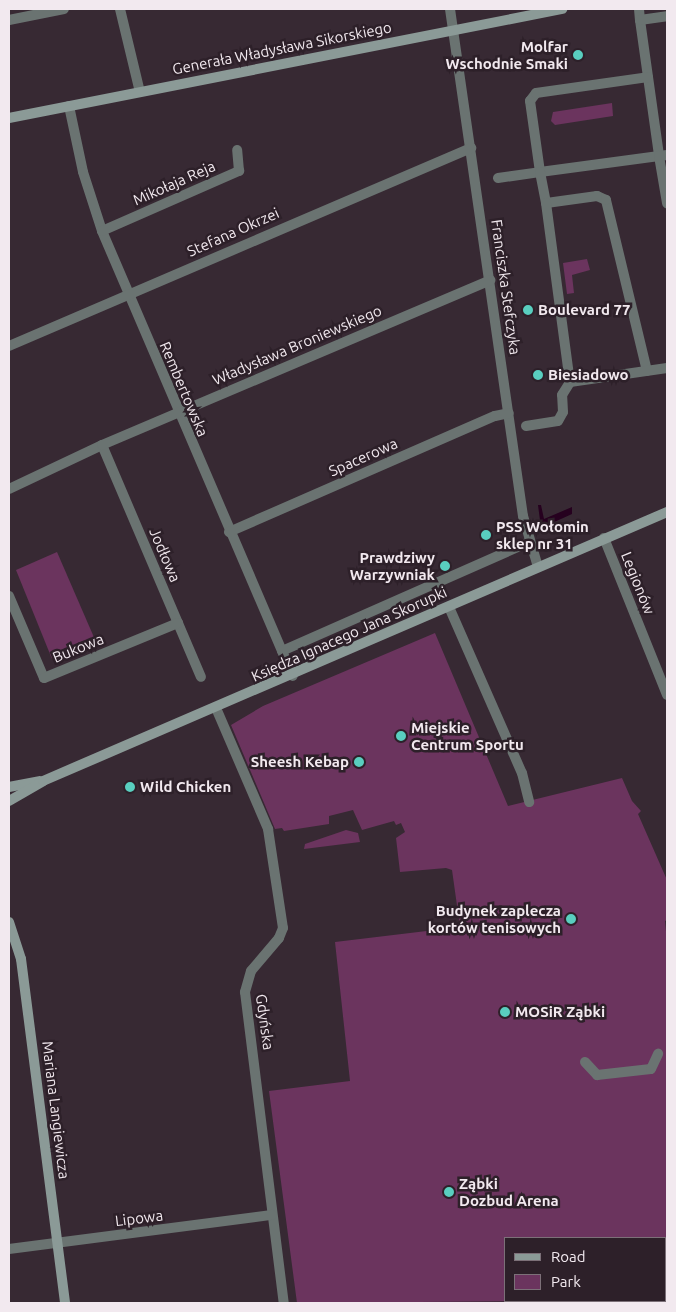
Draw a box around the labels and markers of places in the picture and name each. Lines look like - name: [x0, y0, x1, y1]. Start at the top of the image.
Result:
- place label: Molfar Wschodnie Smaki: [446, 37, 568, 72]
- marker: Molfar Wschodnie Smaki: [572, 49, 584, 61]
- place label: Boulevard 77: [538, 301, 630, 319]
- marker: Boulevard 77: [522, 304, 534, 316]
- place label: Biesiadowo: [548, 366, 629, 384]
- marker: Biesiadowo: [532, 369, 544, 381]
- place label: PSS Wołomin sklep nr 31: [496, 517, 589, 552]
- marker: PSS Wołomin sklep nr 31: [480, 529, 492, 541]
- place label: Prawdziwy Warzywniak: [350, 548, 435, 583]
- marker: Prawdziwy Warzywniak: [439, 560, 451, 572]
- place label: Miejskie Centrum Sportu: [411, 718, 524, 753]
- marker: Miejskie Centrum Sportu: [395, 730, 407, 742]
- place label: Sheesh Kebap: [251, 753, 349, 771]
- marker: Sheesh Kebap: [353, 756, 365, 768]
- place label: Wild Chicken: [140, 778, 231, 796]
- marker: Wild Chicken: [124, 781, 136, 793]
- place label: Budynek zaplecza kortów tenisowych: [428, 901, 561, 936]
- marker: Budynek zaplecza kortów tenisowych: [565, 913, 577, 925]
- place label: MOSiR Ząbki: [515, 1003, 605, 1021]
- marker: MOSiR Ząbki: [499, 1006, 511, 1018]
- place label: Ząbki Dozbud Arena: [459, 1174, 559, 1209]
- marker: Ząbki Dozbud Arena: [443, 1186, 455, 1198]

